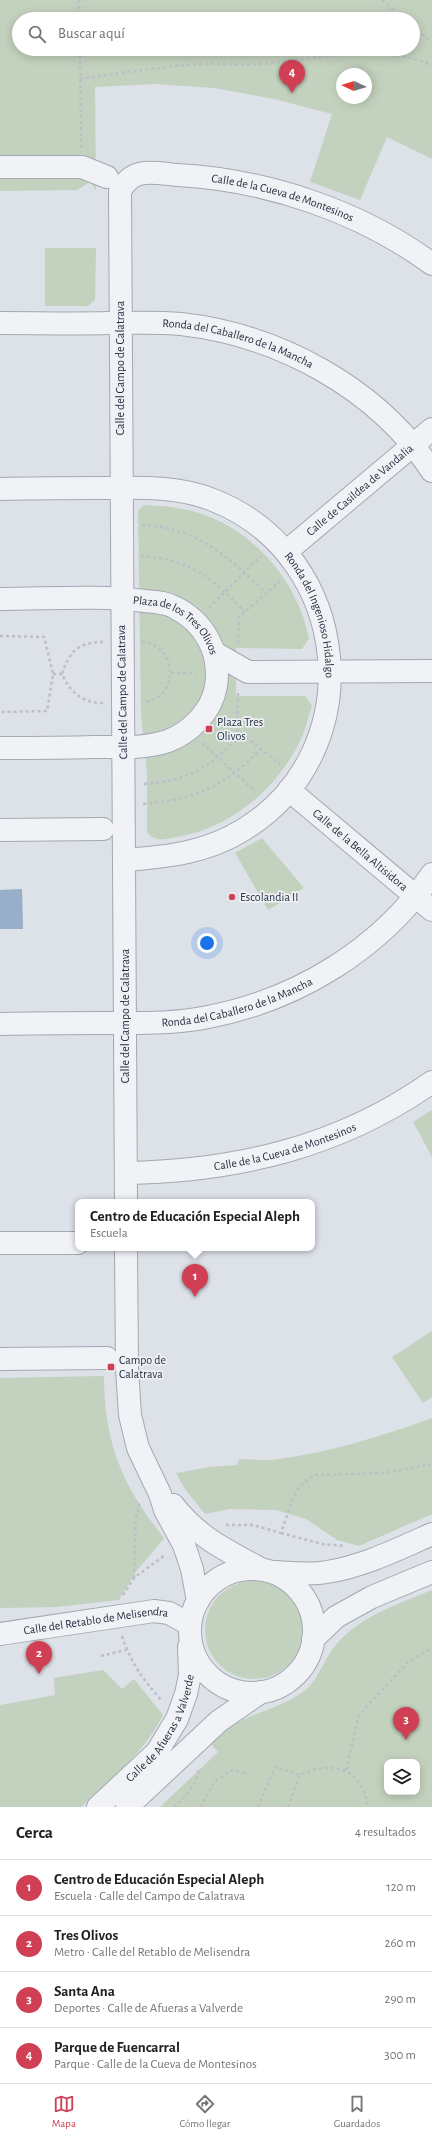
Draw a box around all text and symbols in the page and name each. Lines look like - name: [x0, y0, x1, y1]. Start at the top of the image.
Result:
- search box: [12, 12, 420, 56]
- icon: search: [26, 23, 48, 45]
- text: Buscar aquí: [58, 26, 125, 41]
- pin: 4: [279, 60, 305, 93]
- north arrow: [336, 68, 372, 104]
- street label: Calle de la Cueva de Montesinos: [211, 172, 356, 224]
- street label: Calle del Campo de Calatrava: [114, 300, 126, 435]
- street label: Ronda del Caballero de la Mancha: [162, 317, 316, 370]
- street label: Calle de Casildea de Vandalia: [304, 441, 416, 538]
- street label: Ronda del Ingenioso Hidalgo: [282, 550, 336, 678]
- street label: Plaza de los Tres Olivos: [132, 594, 220, 656]
- street label: Calle del Campo de Calatrava: [115, 624, 129, 759]
- place label: Plaza Tres Olivos: [217, 716, 263, 742]
- marker: Plaza Tres Olivos: [204, 724, 214, 734]
- street label: Calle de la Bella Altisidora: [310, 807, 410, 893]
- place label: Escolandia II: [240, 891, 298, 903]
- marker: Escolandia II: [227, 892, 237, 902]
- your location: [197, 933, 217, 953]
- street label: Calle del Campo de Calatrava: [119, 948, 131, 1083]
- street label: Ronda del Caballero de la Mancha: [161, 975, 315, 1028]
- street label: Calle de la Cueva de Montesinos: [213, 1120, 358, 1172]
- popup: [75, 1199, 315, 1251]
- text: Centro de Educación Especial Aleph: [90, 1209, 300, 1224]
- text: Escuela: [90, 1227, 128, 1240]
- pin: 1: [182, 1264, 208, 1297]
- place label: Campo de Calatrava: [119, 1354, 166, 1380]
- marker: Campo de Calatrava: [106, 1362, 116, 1372]
- street label: Calle del Retablo de Melisendra: [23, 1605, 170, 1636]
- pin: 2: [26, 1641, 52, 1674]
- street label: Calle de Afueras a Valverde: [123, 1673, 196, 1784]
- pin: 3: [393, 1707, 419, 1740]
- map controls: [384, 1759, 420, 1795]
- button: layers: [384, 1759, 420, 1795]
- text: Cerca: [16, 1824, 53, 1841]
- text: 4 resultados: [355, 1826, 416, 1839]
- text: Centro de Educación Especial Aleph: [54, 1872, 264, 1887]
- text: 1: [27, 1881, 31, 1894]
- text: 120 m: [386, 1881, 416, 1894]
- text: Escuela · Calle del Campo de Calatrava: [54, 1890, 245, 1903]
- text: Tres Olivos: [54, 1928, 118, 1943]
- text: 2: [26, 1937, 32, 1950]
- text: 260 m: [385, 1937, 416, 1950]
- text: Metro · Calle del Retablo de Melisendra: [54, 1946, 250, 1959]
- text: Santa Ana: [54, 1984, 115, 1999]
- text: 3: [26, 1993, 32, 2006]
- text: 290 m: [385, 1993, 416, 2006]
- text: Deportes · Calle de Afueras a Valverde: [54, 2002, 243, 2015]
- text: Parque de Fuencarral: [54, 2040, 180, 2055]
- text: 4: [26, 2049, 32, 2062]
- text: 300 m: [384, 2049, 416, 2062]
- text: Parque · Calle de la Cueva de Montesinos: [54, 2058, 257, 2071]
- tab: Mapa: [52, 2093, 76, 2130]
- tab: Cómo llegar: [179, 2093, 230, 2130]
- tab: Guardados: [334, 2093, 380, 2130]

